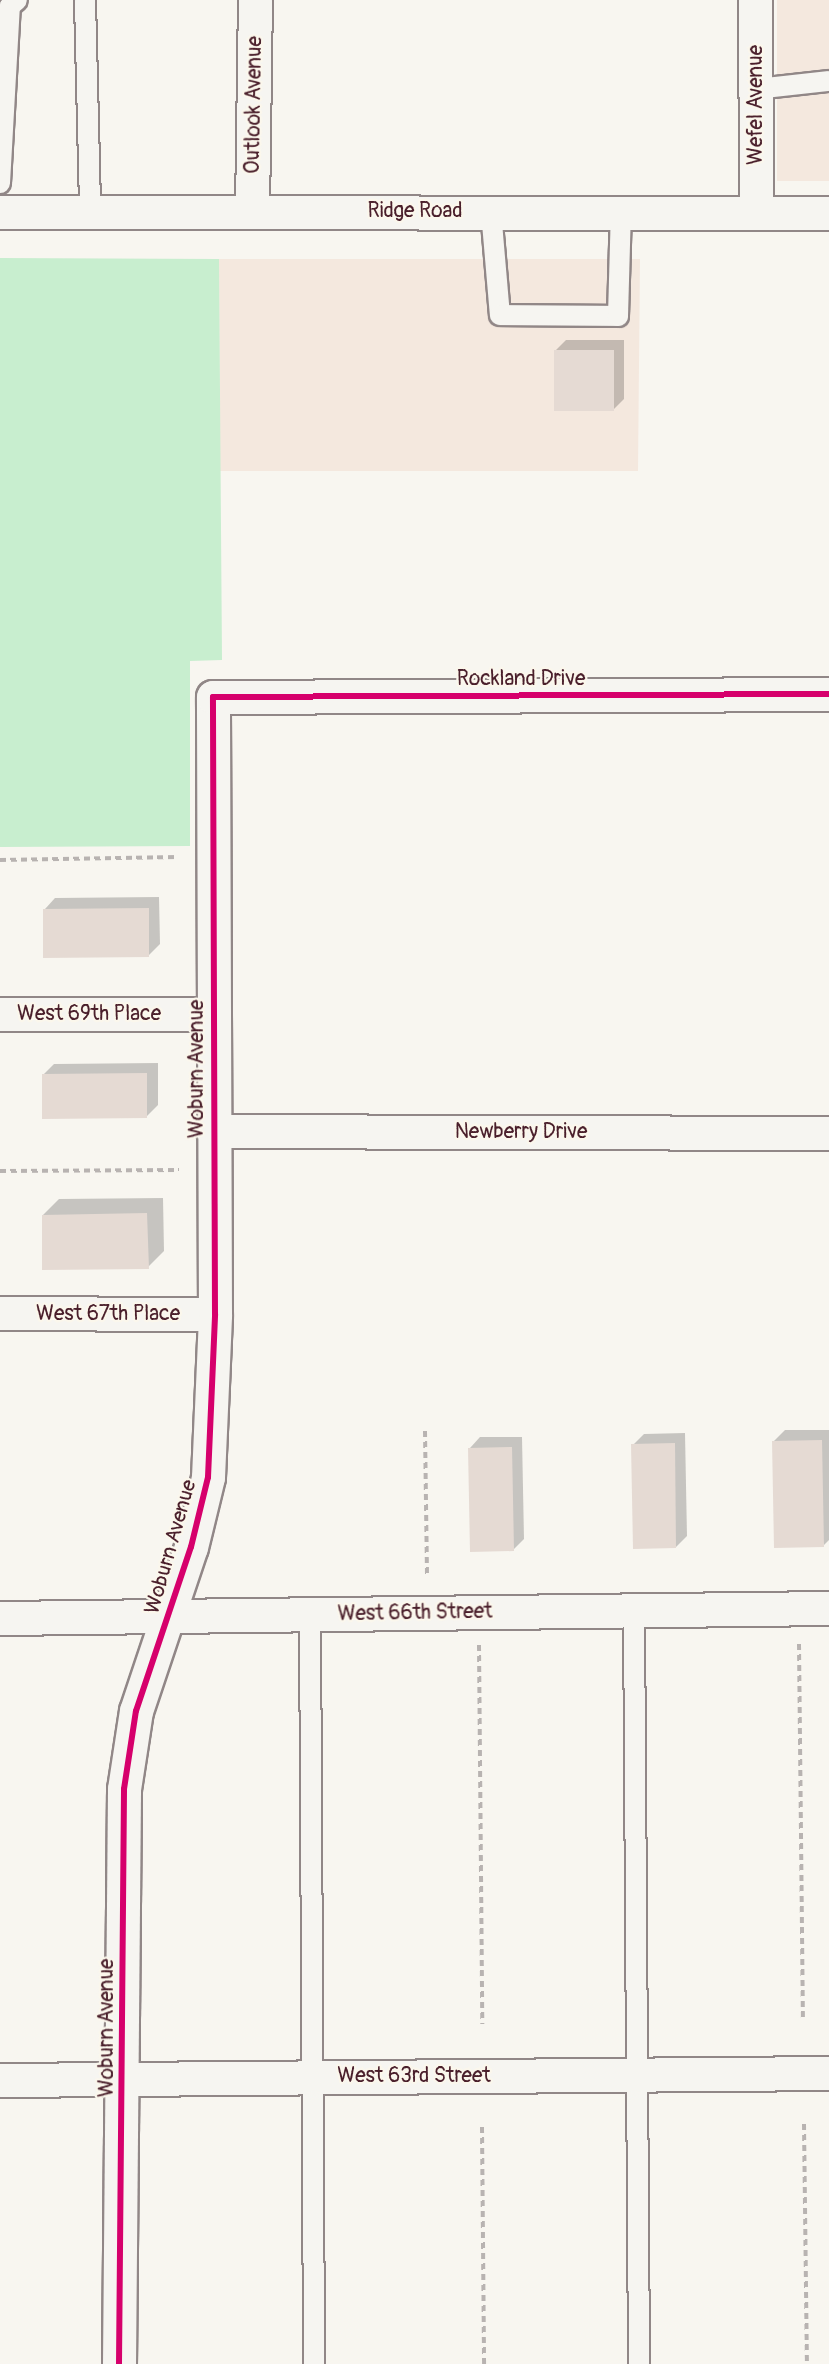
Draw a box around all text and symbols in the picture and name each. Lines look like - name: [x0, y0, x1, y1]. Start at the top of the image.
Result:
- street label: Outlook Avenue: [240, 36, 268, 174]
- street label: Wefel Avenue: [743, 45, 769, 165]
- street label: Ridge Road: [367, 198, 463, 224]
- street label: Rockland Drive: [457, 666, 585, 692]
- street label: Woburn Avenue: [184, 1000, 210, 1138]
- street label: West 69th Place: [17, 1001, 161, 1027]
- street label: Newberry Drive: [455, 1119, 587, 1145]
- street label: West 67th Place: [36, 1301, 180, 1327]
- street label: Woburn Avenue: [140, 1477, 202, 1617]
- street label: West 66th Street: [337, 1599, 493, 1627]
- street label: Woburn Avenue: [94, 1959, 120, 2097]
- street label: West 63rd Street: [337, 2063, 491, 2089]

